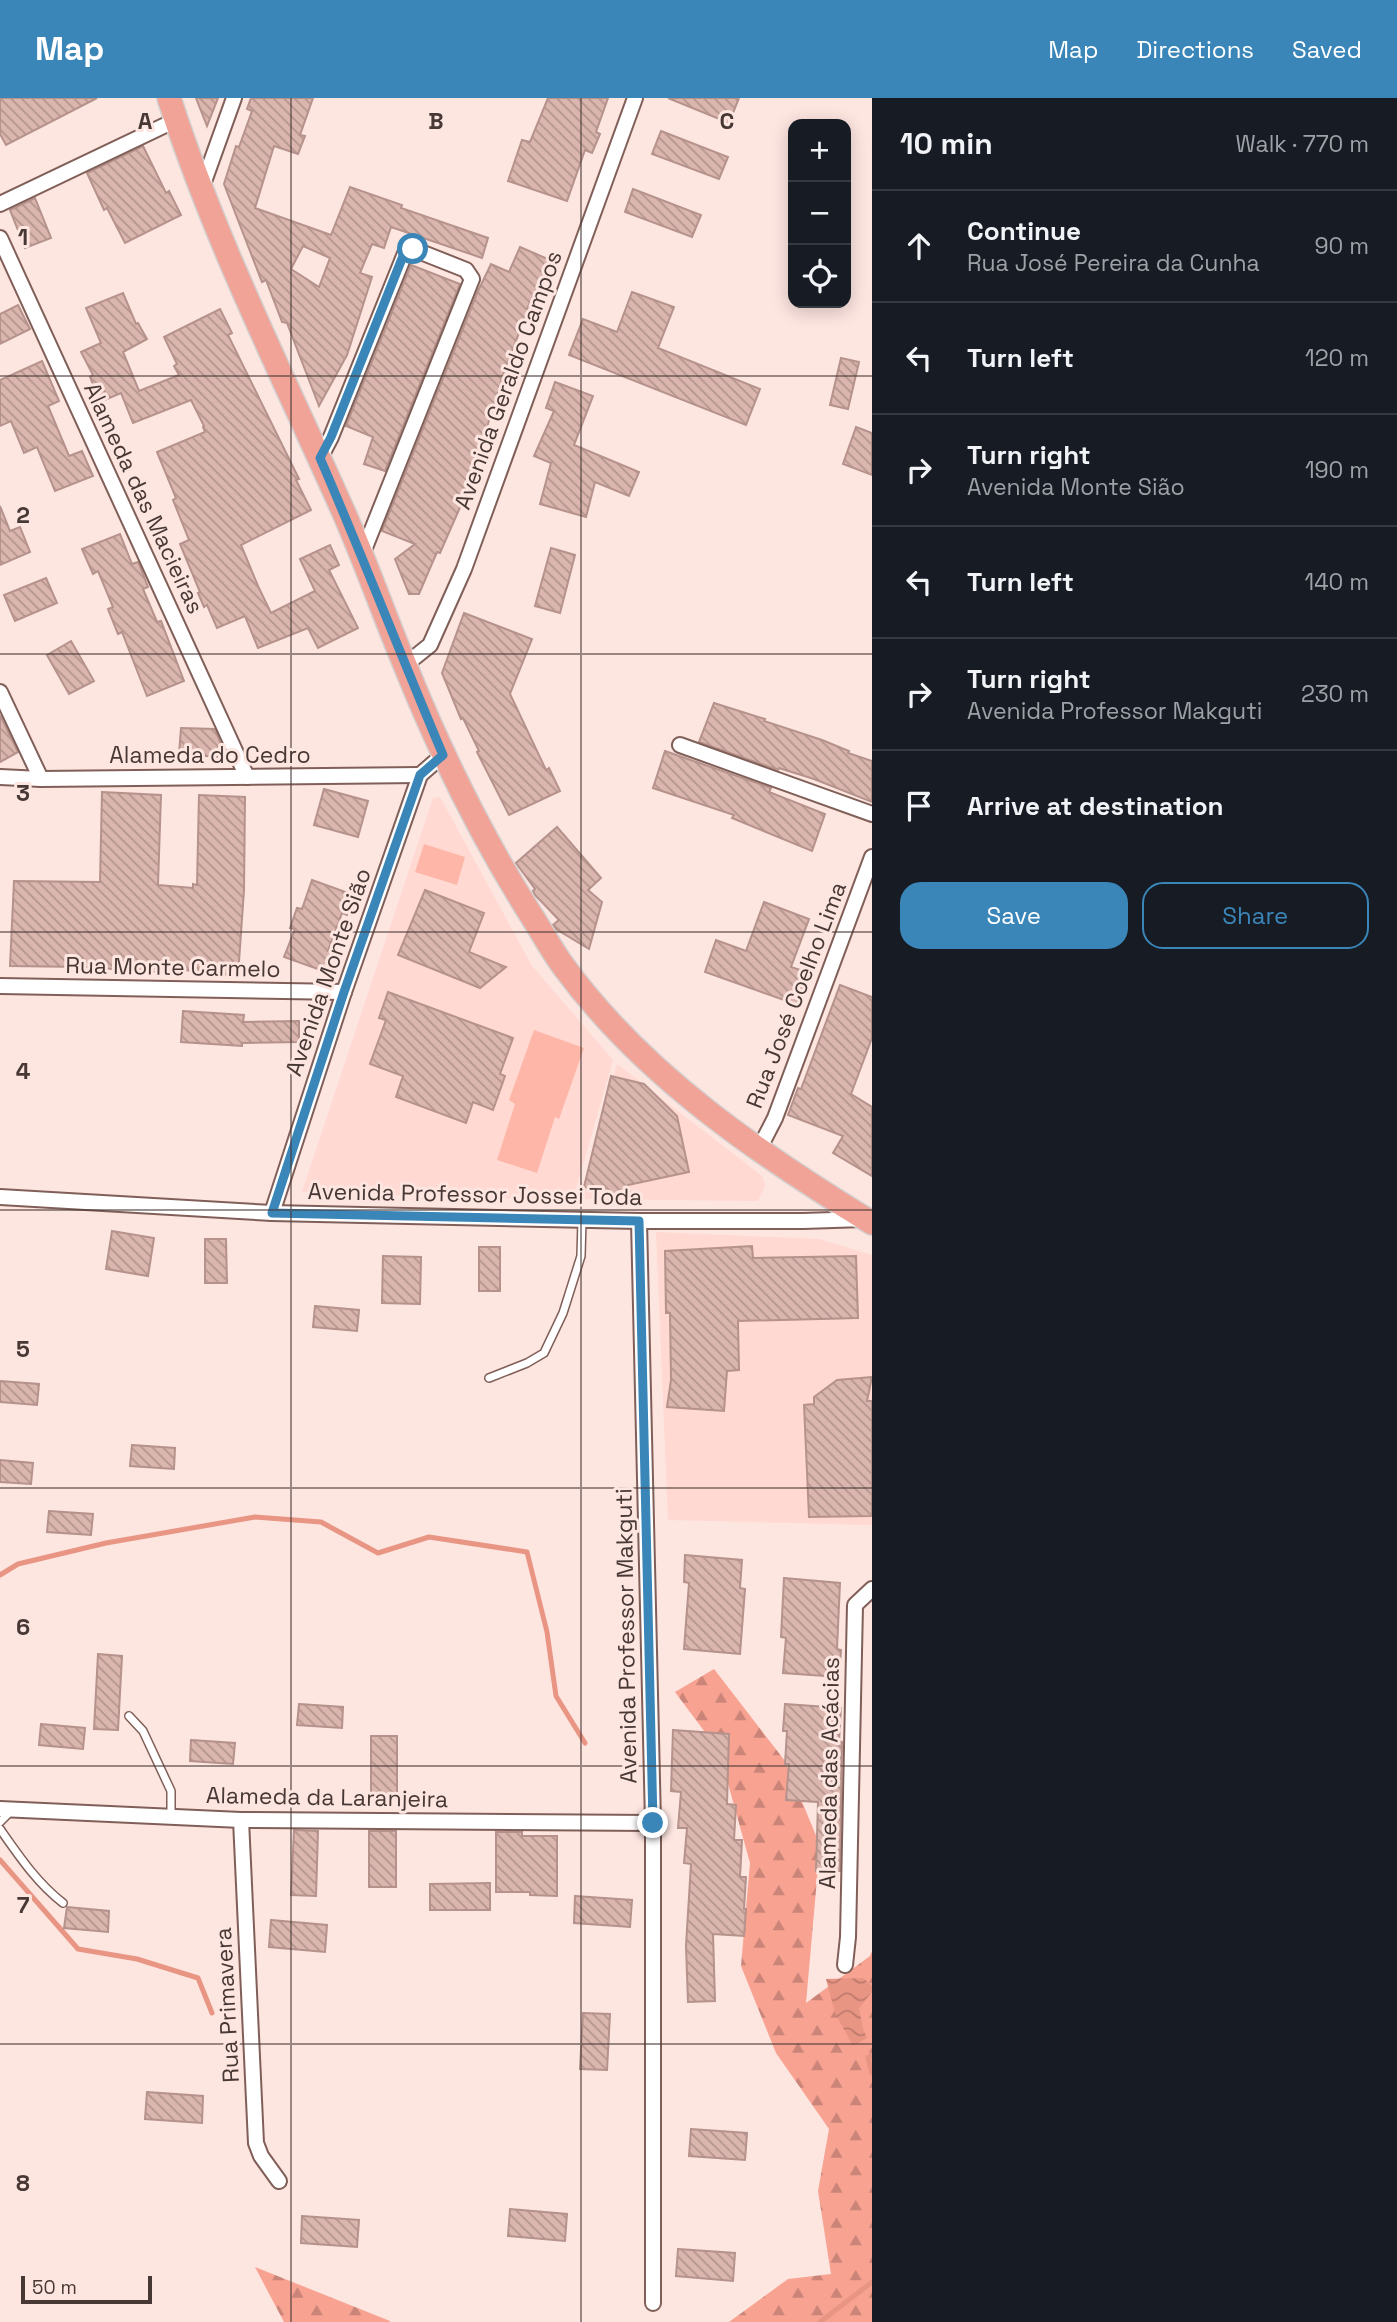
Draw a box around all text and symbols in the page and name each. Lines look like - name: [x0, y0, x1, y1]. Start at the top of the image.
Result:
- text: Map: [35, 28, 104, 70]
- text: Map: [1048, 34, 1098, 65]
- text: Directions: [1136, 34, 1254, 65]
- text: Saved: [1292, 34, 1362, 65]
- text: A: [138, 106, 153, 136]
- text: B: [428, 106, 444, 136]
- text: C: [720, 106, 734, 136]
- map controls: [788, 119, 851, 308]
- button: +: [788, 119, 851, 182]
- text: 10 min: [900, 124, 993, 163]
- text: Walk · 770 m: [1236, 129, 1369, 159]
- button: −: [788, 182, 851, 245]
- text: Continue: [967, 214, 1081, 248]
- text: 1: [18, 222, 28, 252]
- icon: ahead: [900, 227, 938, 265]
- text: 90 m: [1314, 231, 1369, 261]
- route start: [397, 233, 428, 264]
- button: locate: [788, 245, 851, 308]
- street label: Avenida Geraldo Campos: [447, 247, 569, 513]
- text: Rua José Pereira da Cunha: [967, 248, 1260, 278]
- icon: left: [900, 339, 938, 377]
- text: Turn left: [967, 341, 1074, 375]
- text: 120 m: [1305, 343, 1369, 373]
- street label: Alameda das Macieiras: [77, 378, 211, 618]
- text: Turn right: [967, 438, 1091, 472]
- icon: right: [900, 451, 938, 489]
- text: 190 m: [1305, 455, 1369, 485]
- text: Avenida Monte Sião: [967, 472, 1185, 502]
- text: 2: [16, 500, 30, 530]
- icon: left: [900, 563, 938, 601]
- text: Turn left: [967, 565, 1074, 599]
- text: 140 m: [1305, 567, 1369, 597]
- text: Turn right: [967, 662, 1091, 696]
- icon: right: [900, 675, 938, 713]
- text: 230 m: [1301, 679, 1369, 709]
- text: Avenida Professor Makguti: [967, 696, 1262, 726]
- street label: Alameda do Cedro: [109, 740, 311, 770]
- text: 3: [16, 778, 30, 808]
- icon: arrive: [900, 787, 938, 825]
- text: Arrive at destination: [967, 789, 1224, 823]
- street label: Avenida Monte Sião: [278, 864, 378, 1080]
- street label: Rua José Coelho Lima: [739, 877, 853, 1113]
- button: Save: [900, 882, 1128, 949]
- button: Share: [1142, 882, 1369, 949]
- street label: Rua Monte Carmelo: [65, 950, 281, 984]
- text: 4: [16, 1056, 31, 1086]
- street label: Avenida Professor Jossei Toda: [307, 1176, 643, 1212]
- text: 5: [16, 1334, 30, 1364]
- street label: Avenida Professor Makguti: [608, 1488, 644, 1784]
- text: 6: [16, 1612, 30, 1642]
- street label: Alameda das Acácias: [812, 1657, 846, 1889]
- street label: Alameda da Laranjeira: [206, 1780, 448, 1814]
- route end: [637, 1807, 668, 1838]
- text: 7: [17, 1890, 30, 1920]
- street label: Rua Primavera: [208, 1927, 246, 2083]
- text: 8: [16, 2168, 30, 2198]
- scale bar: [21, 2273, 152, 2305]
- text: 50 m: [32, 2275, 77, 2300]

